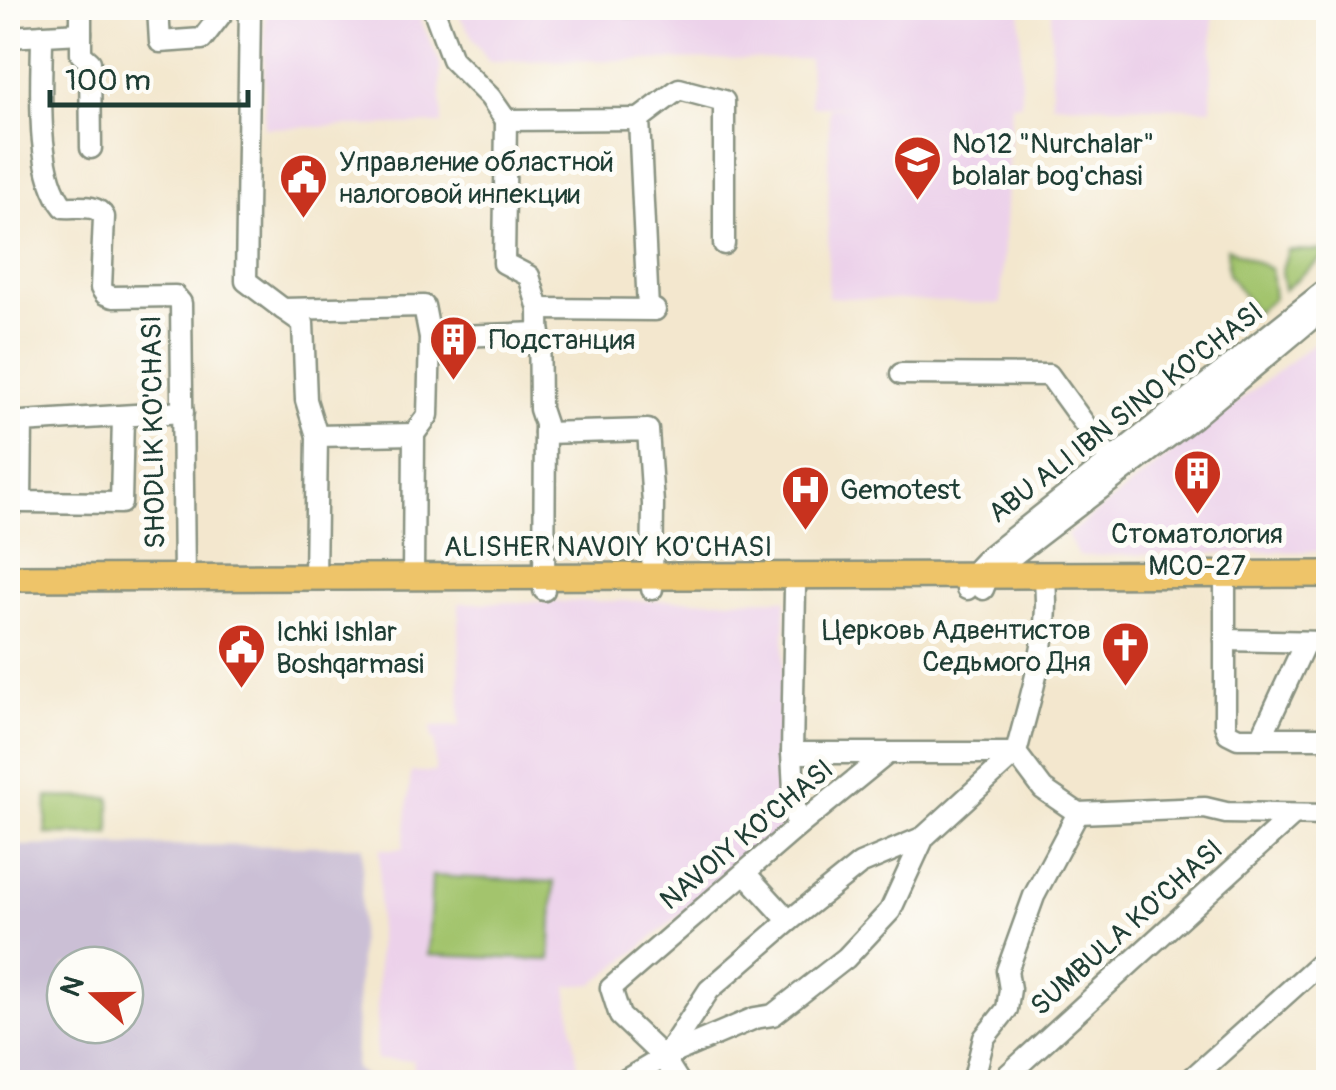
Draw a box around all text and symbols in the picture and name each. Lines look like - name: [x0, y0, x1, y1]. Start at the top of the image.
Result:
- scale bar: [50, 45, 248, 107]
- text: 100 m: [65, 62, 151, 99]
- place label: №12 "Nurchalar" bolalar bog'chasi: [952, 127, 1154, 194]
- school or university icon: №12 "Nurchalar" bolalar bog'chasi: [891, 134, 943, 202]
- place label: Управление областной налоговой инпекции: [339, 145, 614, 212]
- public building icon: Управление областной налоговой инпекции: [278, 152, 330, 220]
- street label: ABU ALI IBN SINO KO'CHASI: [982, 295, 1270, 531]
- building icon: Подстанция: [428, 314, 480, 382]
- street label: SHODLIK KO'CHASI: [134, 315, 174, 549]
- place label: Подстанция: [489, 323, 636, 358]
- building icon: Стоматология МСО-27: [1171, 448, 1223, 516]
- hospital icon: Gemotest: [779, 464, 831, 532]
- place label: Gemotest: [840, 473, 962, 508]
- place label: Стоматология МСО-27: [1111, 517, 1283, 584]
- street label: ALISHER NAVOIY KO'CHASI: [444, 530, 772, 565]
- place label: Церковь Адвентистов Седьмого Дня: [822, 613, 1091, 680]
- place label: Ichki Ishlar Boshqarmasi: [276, 615, 424, 682]
- church icon: Церковь Адвентистов Седьмого Дня: [1100, 620, 1152, 688]
- public building icon: Ichki Ishlar Boshqarmasi: [215, 622, 267, 690]
- street label: NAVOIY KO'CHASI: [653, 752, 841, 918]
- street label: SUMBULA KO'CHASI: [1023, 832, 1231, 1024]
- north arrow: [45, 945, 145, 1045]
- text: N: [53, 971, 93, 1002]

